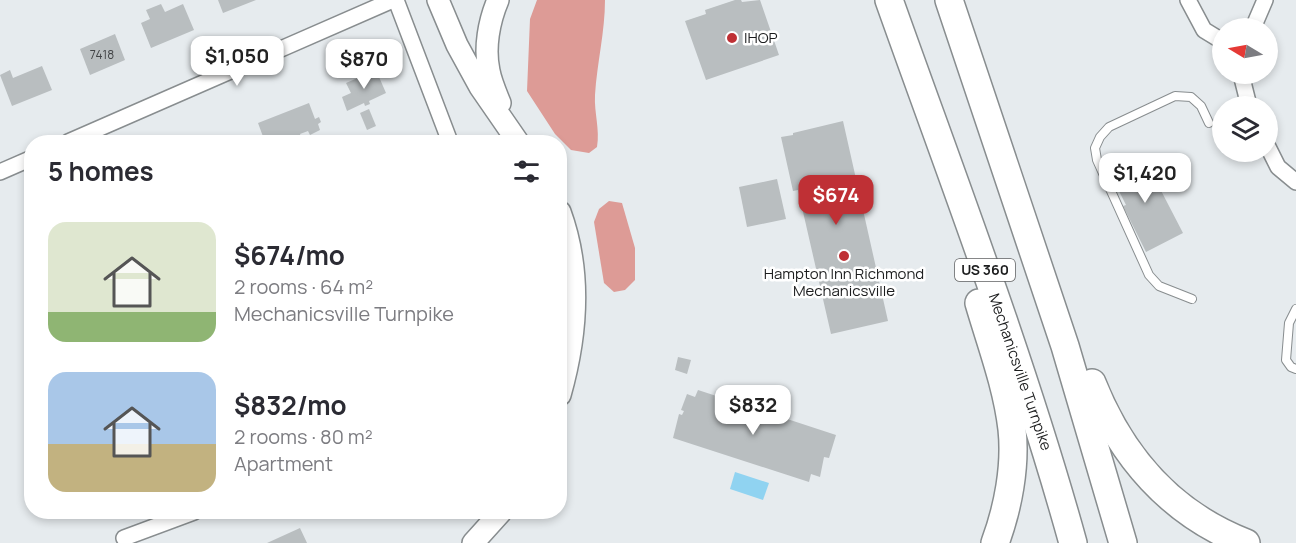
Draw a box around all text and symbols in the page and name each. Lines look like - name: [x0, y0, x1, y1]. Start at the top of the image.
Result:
- north arrow: [1212, 18, 1278, 84]
- map controls: [1212, 18, 1278, 162]
- place label: IHOP: [744, 27, 778, 48]
- marker: IHOP: [725, 31, 739, 45]
- pin: $1,050: [188, 36, 286, 87]
- pin: $870: [328, 39, 400, 90]
- text: $1,050: [205, 42, 269, 69]
- text: $870: [340, 45, 388, 72]
- house number: 7418: [90, 46, 114, 63]
- button: layers: [1212, 96, 1278, 162]
- text: 5 homes: [48, 153, 154, 189]
- pin: $1,420: [1096, 153, 1194, 204]
- icon: filters: [510, 155, 543, 188]
- text: $1,420: [1113, 159, 1177, 186]
- pin: $674: [800, 175, 872, 226]
- text: $674: [812, 181, 860, 208]
- text: $674/mo: [234, 237, 345, 273]
- icon: home: [96, 246, 168, 318]
- marker: Hampton Inn Richmond Mechanicsville: [837, 249, 851, 263]
- road number: US 360: [955, 259, 1015, 281]
- place label: Hampton Inn Richmond Mechanicsville: [764, 263, 924, 301]
- text: 2 rooms · 64 m²: [234, 273, 373, 300]
- street label: Mechanicsville Turnpike: [984, 290, 1057, 453]
- text: Mechanicsville Turnpike: [234, 300, 454, 327]
- pin: $832: [717, 385, 789, 436]
- text: $832/mo: [234, 387, 347, 423]
- text: $832: [729, 391, 777, 418]
- icon: home: [96, 396, 168, 468]
- text: 2 rooms · 80 m²: [234, 423, 373, 450]
- text: Apartment: [234, 450, 333, 477]

